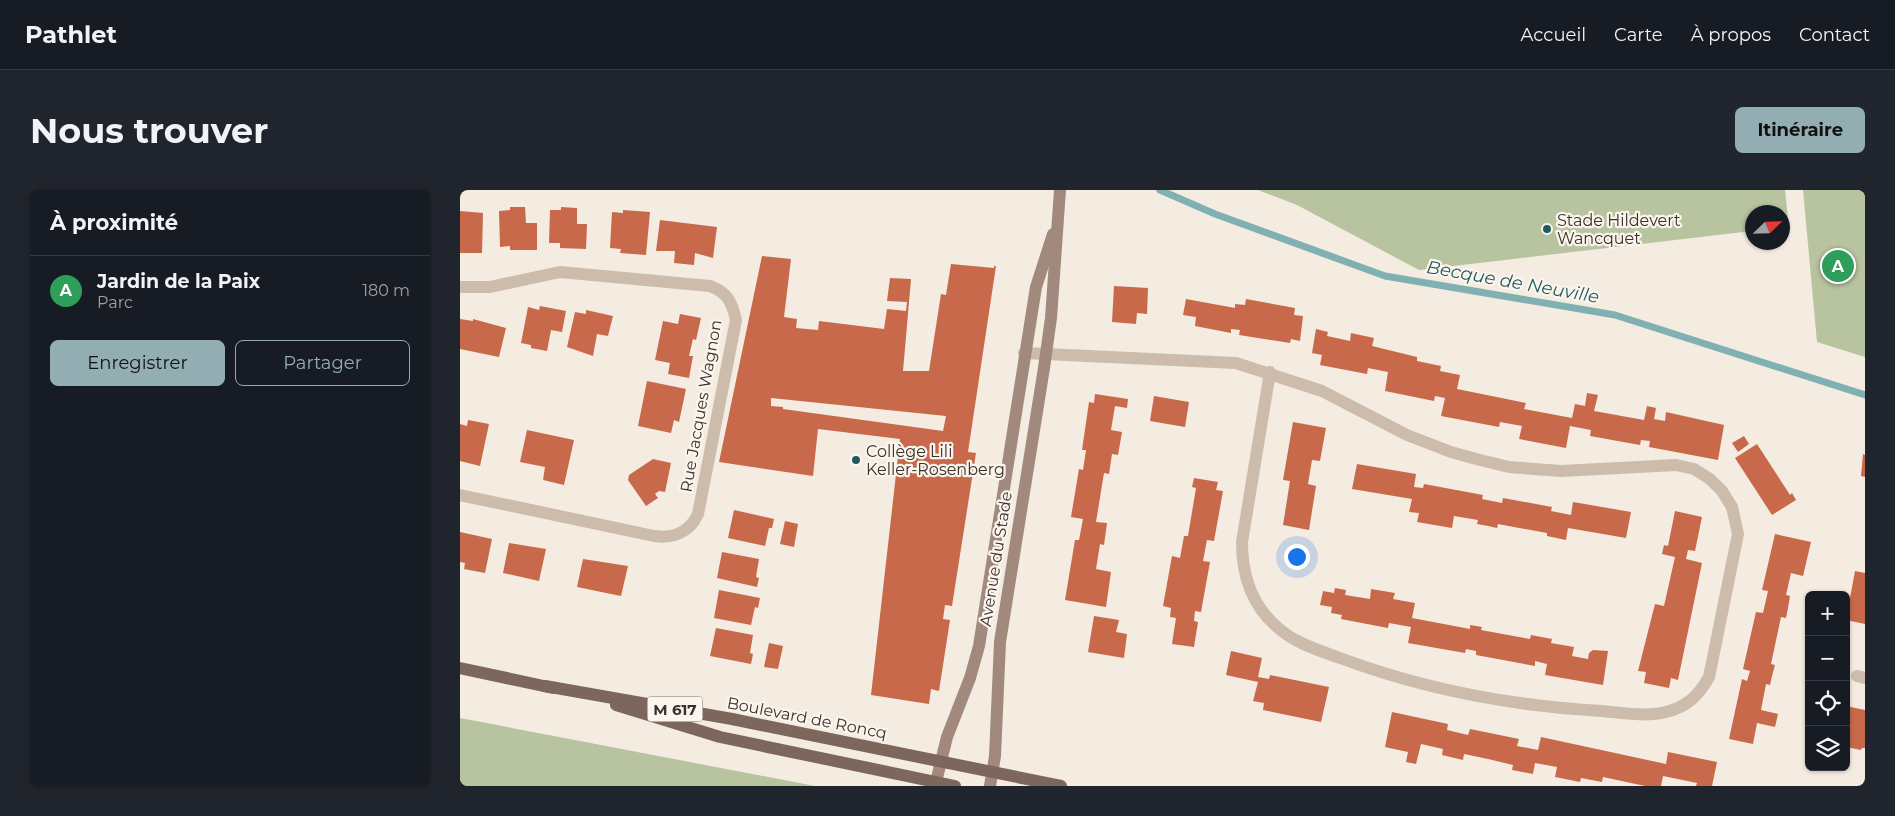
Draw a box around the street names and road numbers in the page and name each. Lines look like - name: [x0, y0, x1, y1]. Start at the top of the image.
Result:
- street label: Rue Jacques Wagnon: [676, 318, 726, 494]
- street label: Avenue du Stade: [976, 490, 1016, 628]
- street label: Boulevard de Roncq: [725, 693, 889, 743]
- road number: M 617: [648, 696, 702, 722]

